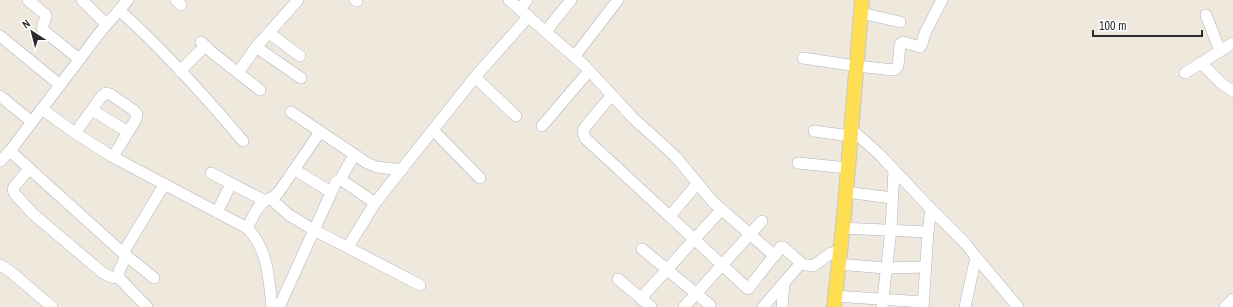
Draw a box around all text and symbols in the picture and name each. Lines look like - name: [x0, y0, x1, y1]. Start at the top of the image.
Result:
- north arrow: [12, 12, 52, 52]
- scale bar: [1093, 12, 1202, 38]
- text: N: [19, 16, 33, 31]
- text: 100 m: [1099, 18, 1126, 34]

